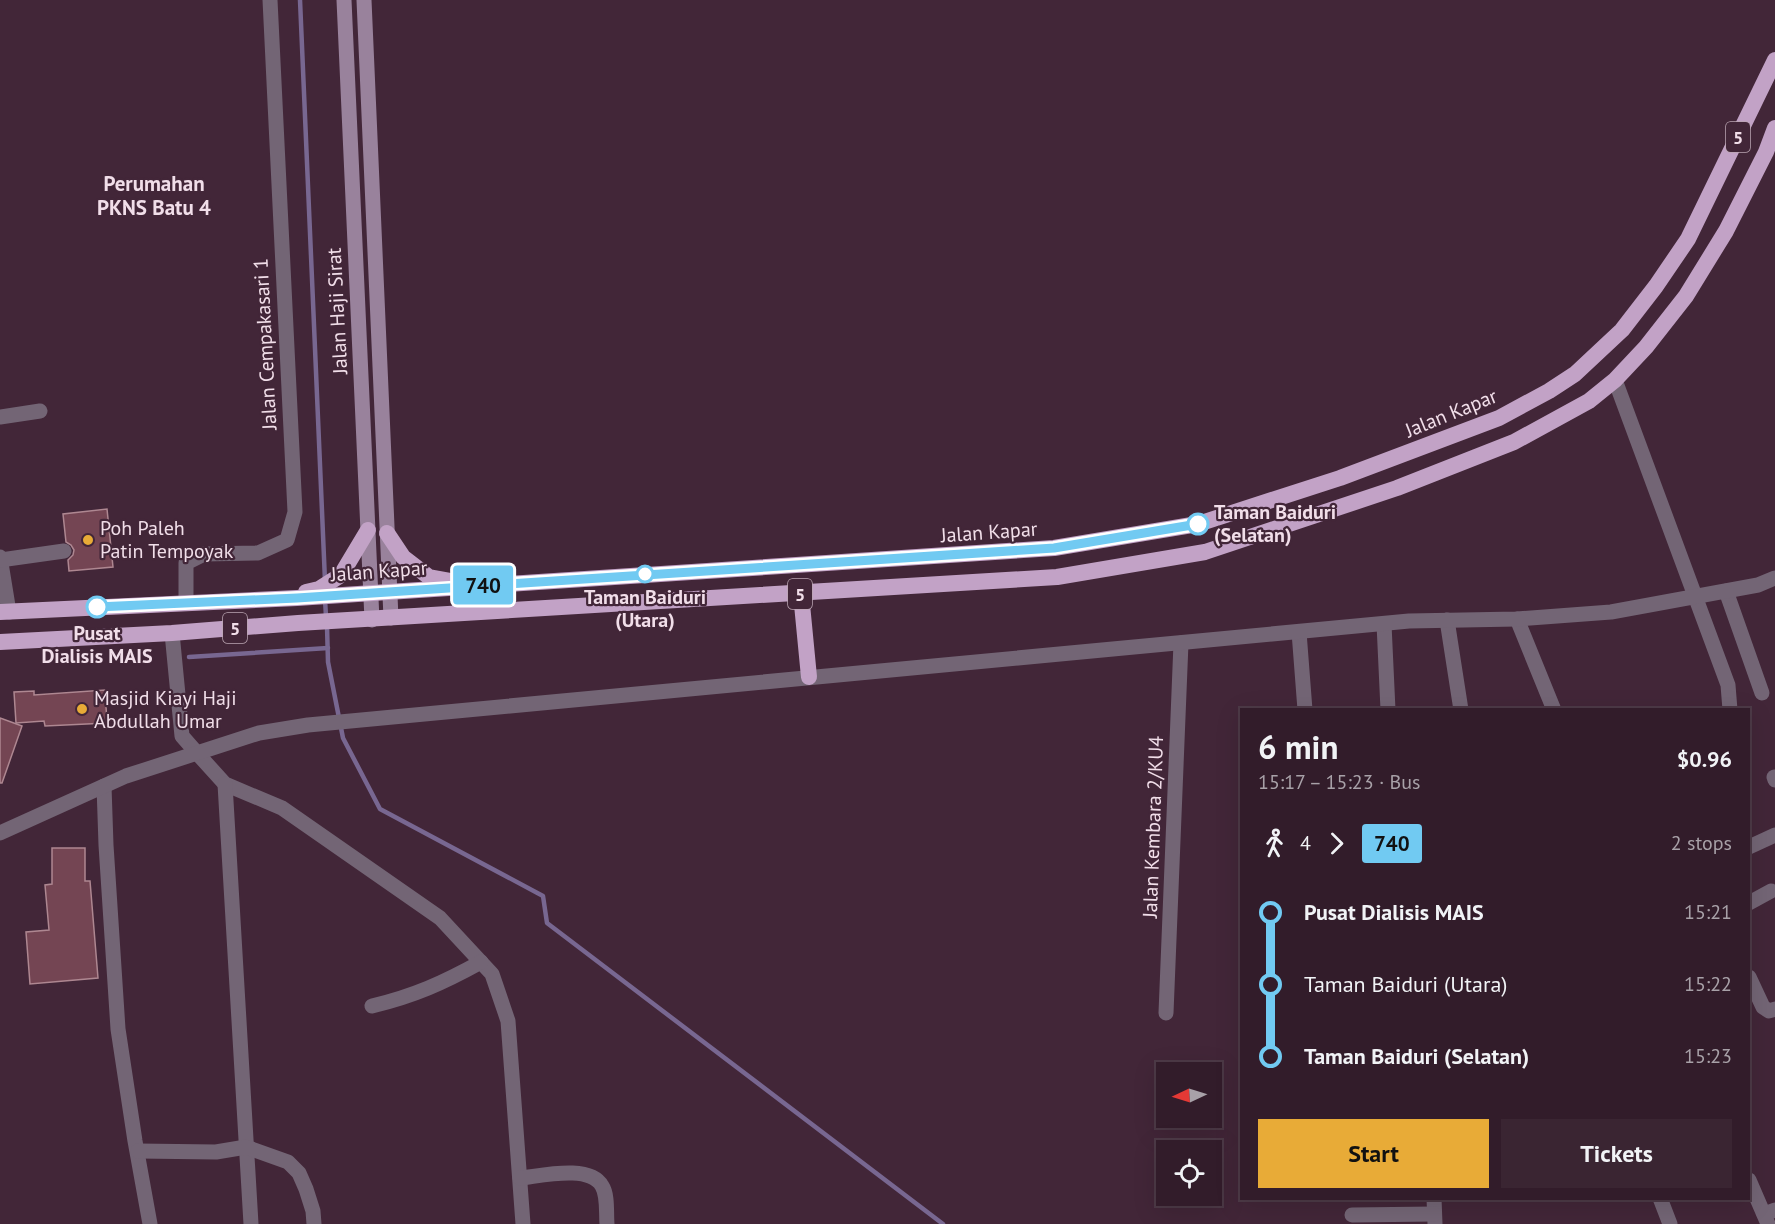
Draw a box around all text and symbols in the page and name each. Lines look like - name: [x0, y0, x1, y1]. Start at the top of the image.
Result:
- road number: 5: [1726, 122, 1750, 152]
- district label: Perumahan PKNS Batu 4: [97, 170, 211, 221]
- street label: Jalan Haji Sirat: [321, 247, 353, 376]
- street label: Jalan Cempakasari 1: [248, 257, 283, 432]
- street label: Jalan Kapar: [1400, 383, 1501, 444]
- place label: Taman Baiduri (Selatan): [1214, 499, 1336, 548]
- marker: Taman Baiduri (Selatan): [1187, 513, 1209, 535]
- place label: Poh Paleh Patin Tempoyak: [100, 515, 234, 564]
- street label: Jalan Kapar: [939, 516, 1038, 548]
- marker: Poh Paleh Patin Tempoyak: [81, 533, 95, 547]
- street label: Jalan Kapar: [329, 555, 428, 587]
- marker: Taman Baiduri (Utara): [636, 565, 654, 583]
- line badge: 740: [448, 566, 518, 604]
- text: 740: [465, 572, 501, 599]
- road number: 5: [788, 579, 812, 609]
- place label: Taman Baiduri (Utara): [584, 584, 706, 633]
- marker: Pusat Dialisis MAIS: [86, 596, 108, 618]
- road number: 5: [223, 613, 247, 643]
- place label: Pusat Dialisis MAIS: [41, 620, 153, 669]
- place label: Masjid Kiayi Haji Abdullah Umar: [94, 685, 237, 734]
- marker: Masjid Kiayi Haji Abdullah Umar: [75, 702, 89, 716]
- text: 6 min: [1258, 725, 1339, 768]
- street label: Jalan Kembara 2/KU4: [1137, 735, 1169, 920]
- text: $0.96: [1677, 745, 1732, 773]
- text: 15:17 – 15:23 · Bus: [1258, 769, 1420, 795]
- icon: walk: [1258, 827, 1291, 860]
- icon: forward: [1320, 827, 1353, 860]
- text: 4: [1300, 830, 1311, 856]
- text: 740: [1374, 830, 1410, 857]
- text: 2 stops: [1671, 830, 1732, 856]
- text: Pusat Dialisis MAIS: [1304, 898, 1484, 926]
- text: 15:21: [1684, 899, 1732, 925]
- text: Taman Baiduri (Utara): [1304, 970, 1508, 998]
- text: 15:22: [1684, 971, 1732, 997]
- text: Taman Baiduri (Selatan): [1304, 1042, 1529, 1070]
- text: 15:23: [1684, 1043, 1732, 1069]
- north arrow: [1156, 1062, 1222, 1128]
- map controls: [1156, 1062, 1222, 1206]
- button: Start: [1258, 1119, 1489, 1188]
- button: Tickets: [1501, 1119, 1732, 1188]
- button: locate: [1156, 1140, 1222, 1206]

